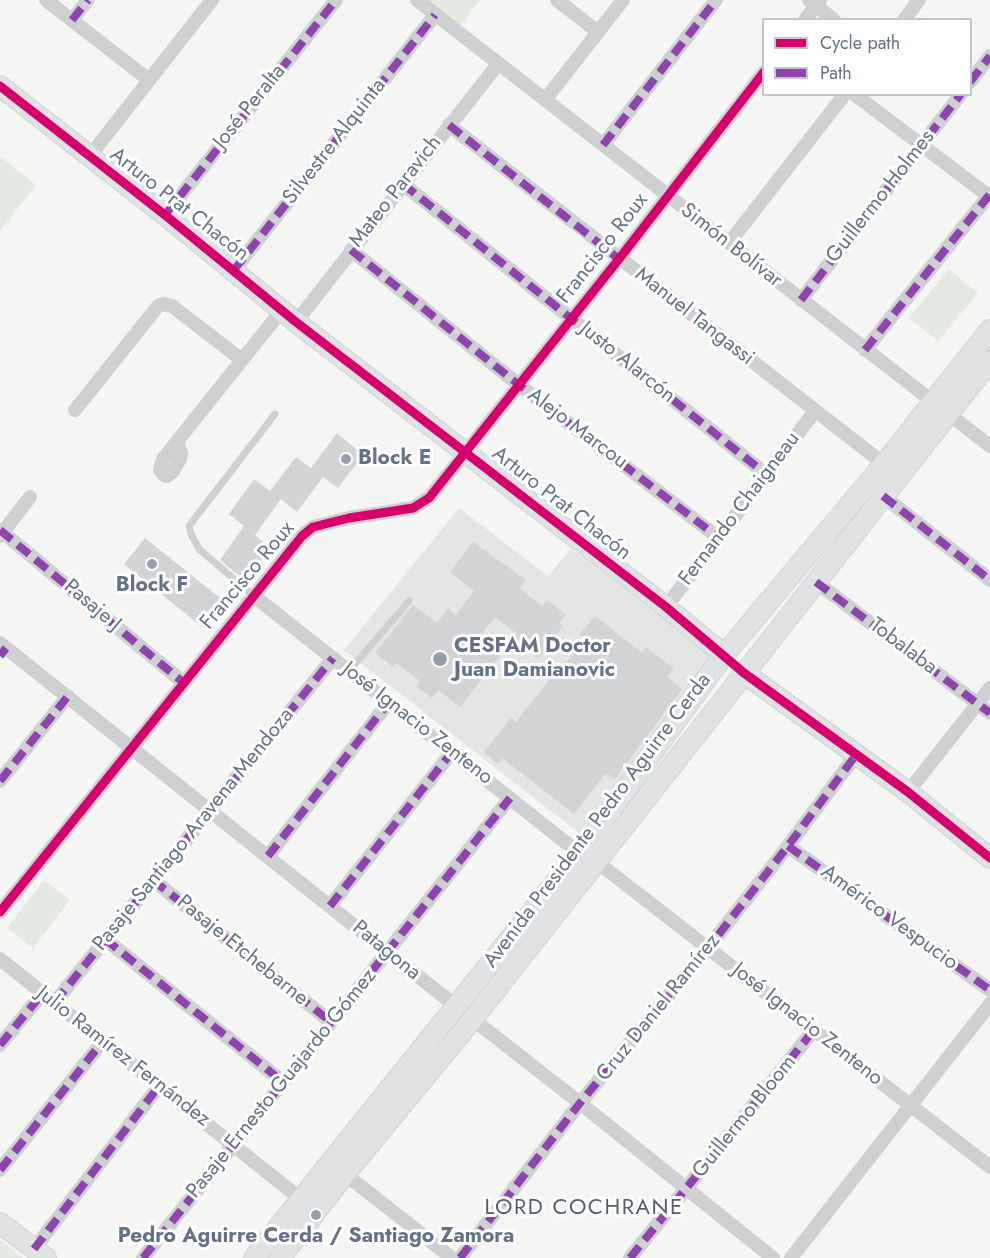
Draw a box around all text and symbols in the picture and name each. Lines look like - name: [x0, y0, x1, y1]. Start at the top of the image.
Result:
- legend: [762, 18, 972, 96]
- text: Cycle path: [820, 30, 900, 56]
- street label: José Peralta: [208, 60, 292, 154]
- text: Path: [820, 60, 852, 86]
- street label: Silvestre Alquinta: [278, 74, 392, 210]
- street label: Guillermo Holmes: [821, 126, 941, 268]
- street label: Mateo Paravich: [345, 131, 447, 253]
- street label: Arturo Prat Chacón: [104, 143, 254, 267]
- street label: Francisco Roux: [552, 189, 654, 309]
- street label: Simón Bolívar: [675, 198, 787, 294]
- street label: Manuel Tangassi: [629, 263, 759, 371]
- street label: Justo Alarcón: [574, 317, 680, 409]
- street label: Alejo Marcou: [522, 383, 632, 475]
- street label: Fernando Chaigneau: [674, 427, 806, 591]
- street label: Arturo Prat Chacón: [486, 442, 636, 566]
- place label: Block E: [358, 446, 431, 472]
- marker: Block E: [339, 452, 353, 466]
- street label: Francisco Roux: [196, 517, 300, 635]
- marker: Block F: [145, 557, 159, 571]
- place label: Block F: [116, 573, 188, 599]
- street label: Pasaje J: [58, 575, 126, 637]
- street label: Tobalaba: [864, 613, 942, 681]
- place label: CESFAM Doctor Juan Damianovic: [454, 634, 615, 684]
- marker: CESFAM Doctor Juan Damianovic: [431, 650, 449, 668]
- street label: José Ignacio Zenteno: [337, 657, 497, 791]
- street label: Avenida Presidente Pedro Aguirre Cerda: [479, 669, 717, 973]
- street label: Pasaje Santiago Aravena Mendoza: [88, 704, 300, 956]
- street label: Américo Vespucio: [816, 860, 962, 976]
- street label: Pasaje Etchebarne: [171, 890, 313, 1012]
- street label: Patagona: [347, 916, 425, 986]
- street label: Cruz Daniel Ramírez: [592, 929, 726, 1087]
- street label: José Ignacio Zenteno: [727, 958, 887, 1092]
- street label: Pasaje Ernesto Guajardo Gómez: [182, 964, 382, 1204]
- street label: Julio Ramírez Fernández: [31, 981, 215, 1133]
- street label: Guillermo Bloom: [688, 1051, 802, 1183]
- district label: LORD COCHRANE: [484, 1196, 684, 1222]
- marker: Pedro Aguirre Cerda / Santiago Zamora: [309, 1208, 323, 1222]
- place label: Pedro Aguirre Cerda / Santiago Zamora: [118, 1224, 514, 1250]

